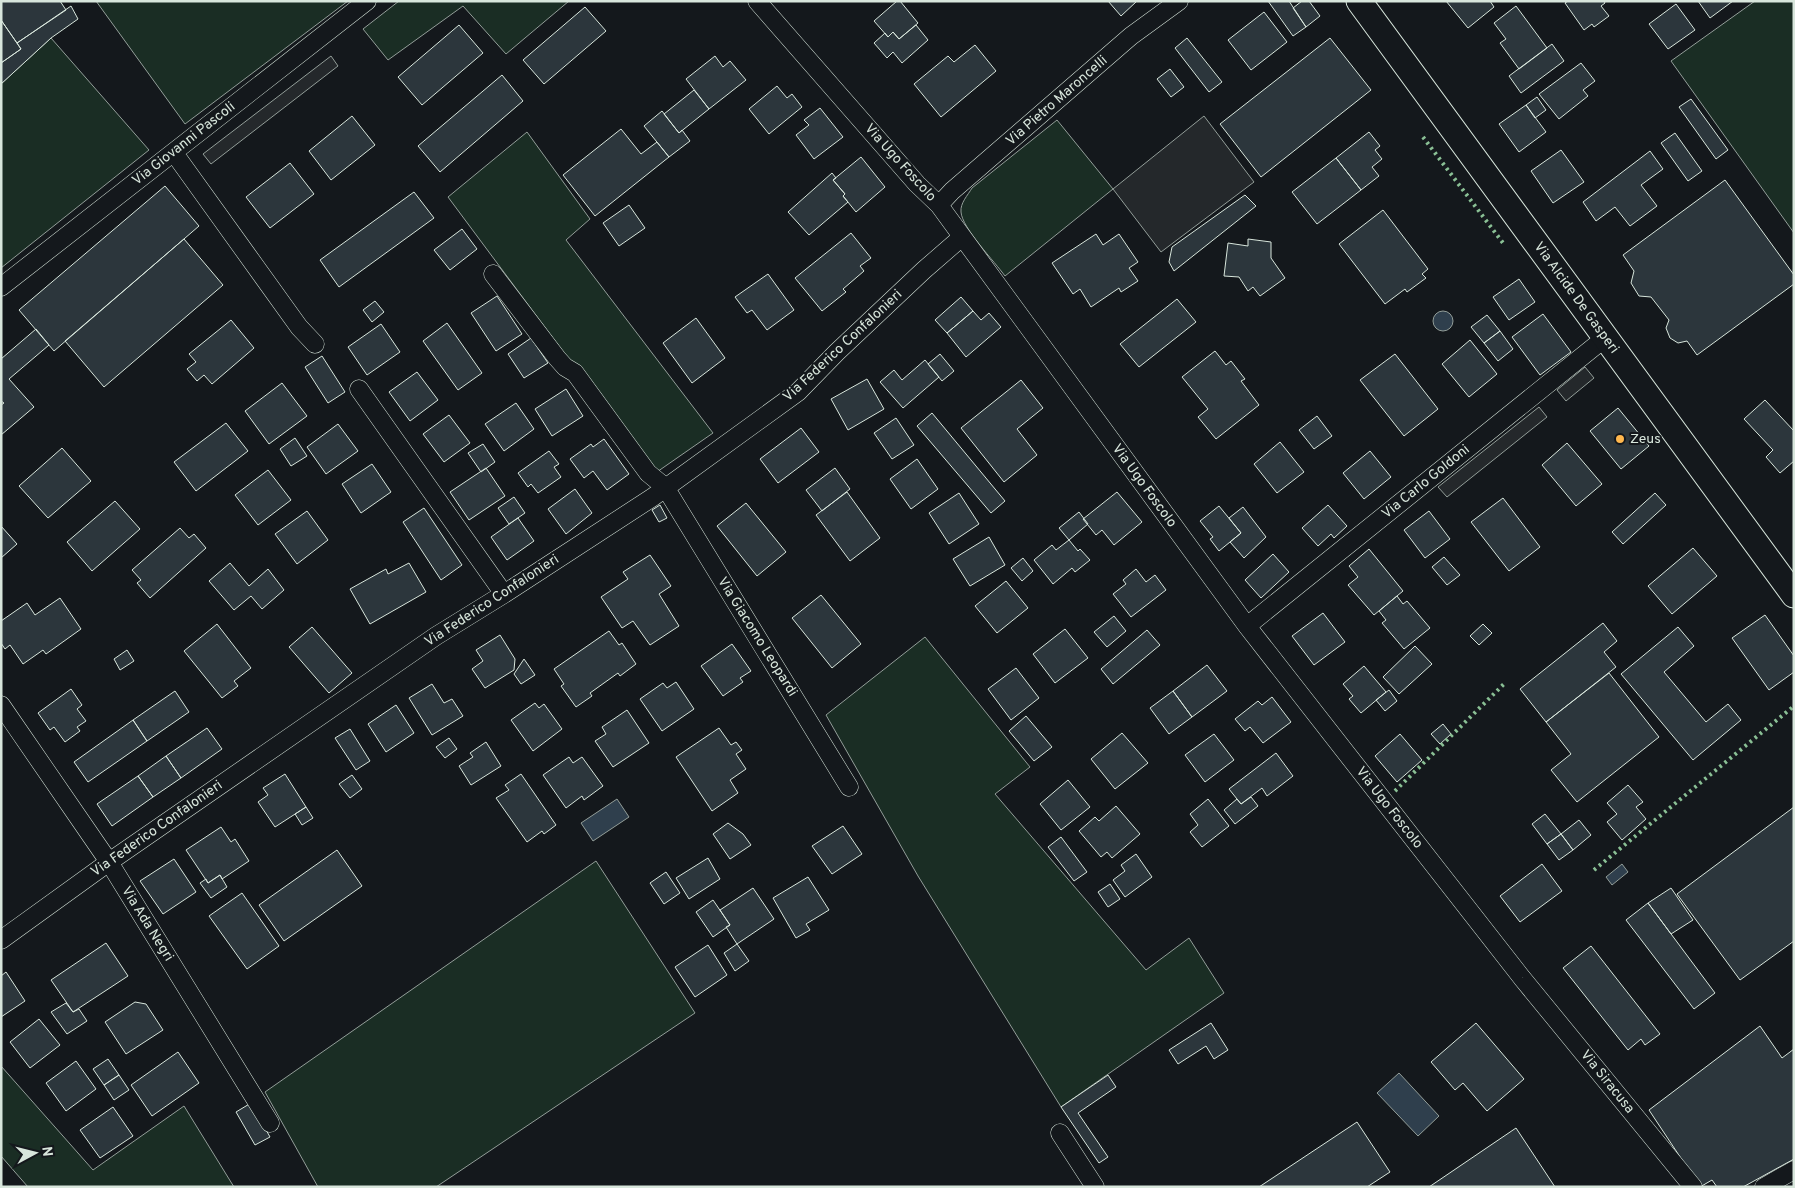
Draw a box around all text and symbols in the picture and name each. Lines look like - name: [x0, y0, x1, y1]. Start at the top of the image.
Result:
- street label: Via Pietro Maroncelli: [1003, 52, 1111, 150]
- street label: Via Giovanni Pascoli: [129, 99, 239, 189]
- street label: Via Ugo Foscolo: [861, 120, 940, 206]
- street label: Via Alcide De Gasperi: [1530, 239, 1622, 357]
- street label: Via Federico Confalonieri: [780, 286, 906, 406]
- place label: Zeus: [1630, 431, 1661, 448]
- marker: Zeus: [1614, 433, 1626, 445]
- street label: Via Ugo Foscolo: [1108, 441, 1180, 531]
- street label: Via Carlo Goldoni: [1379, 441, 1473, 523]
- street label: Via Federico Confalonieri: [422, 551, 562, 651]
- street label: Via Giacomo Leopardi: [713, 574, 801, 700]
- street label: Via Ugo Foscolo: [1352, 764, 1426, 852]
- street label: Via Federico Confalonieri: [88, 777, 226, 881]
- street label: Via Ada Negri: [117, 883, 177, 965]
- street label: Via Siracusa: [1576, 1047, 1638, 1117]
- north arrow: [10, 1128, 60, 1178]
- text: N: [37, 1146, 55, 1158]

